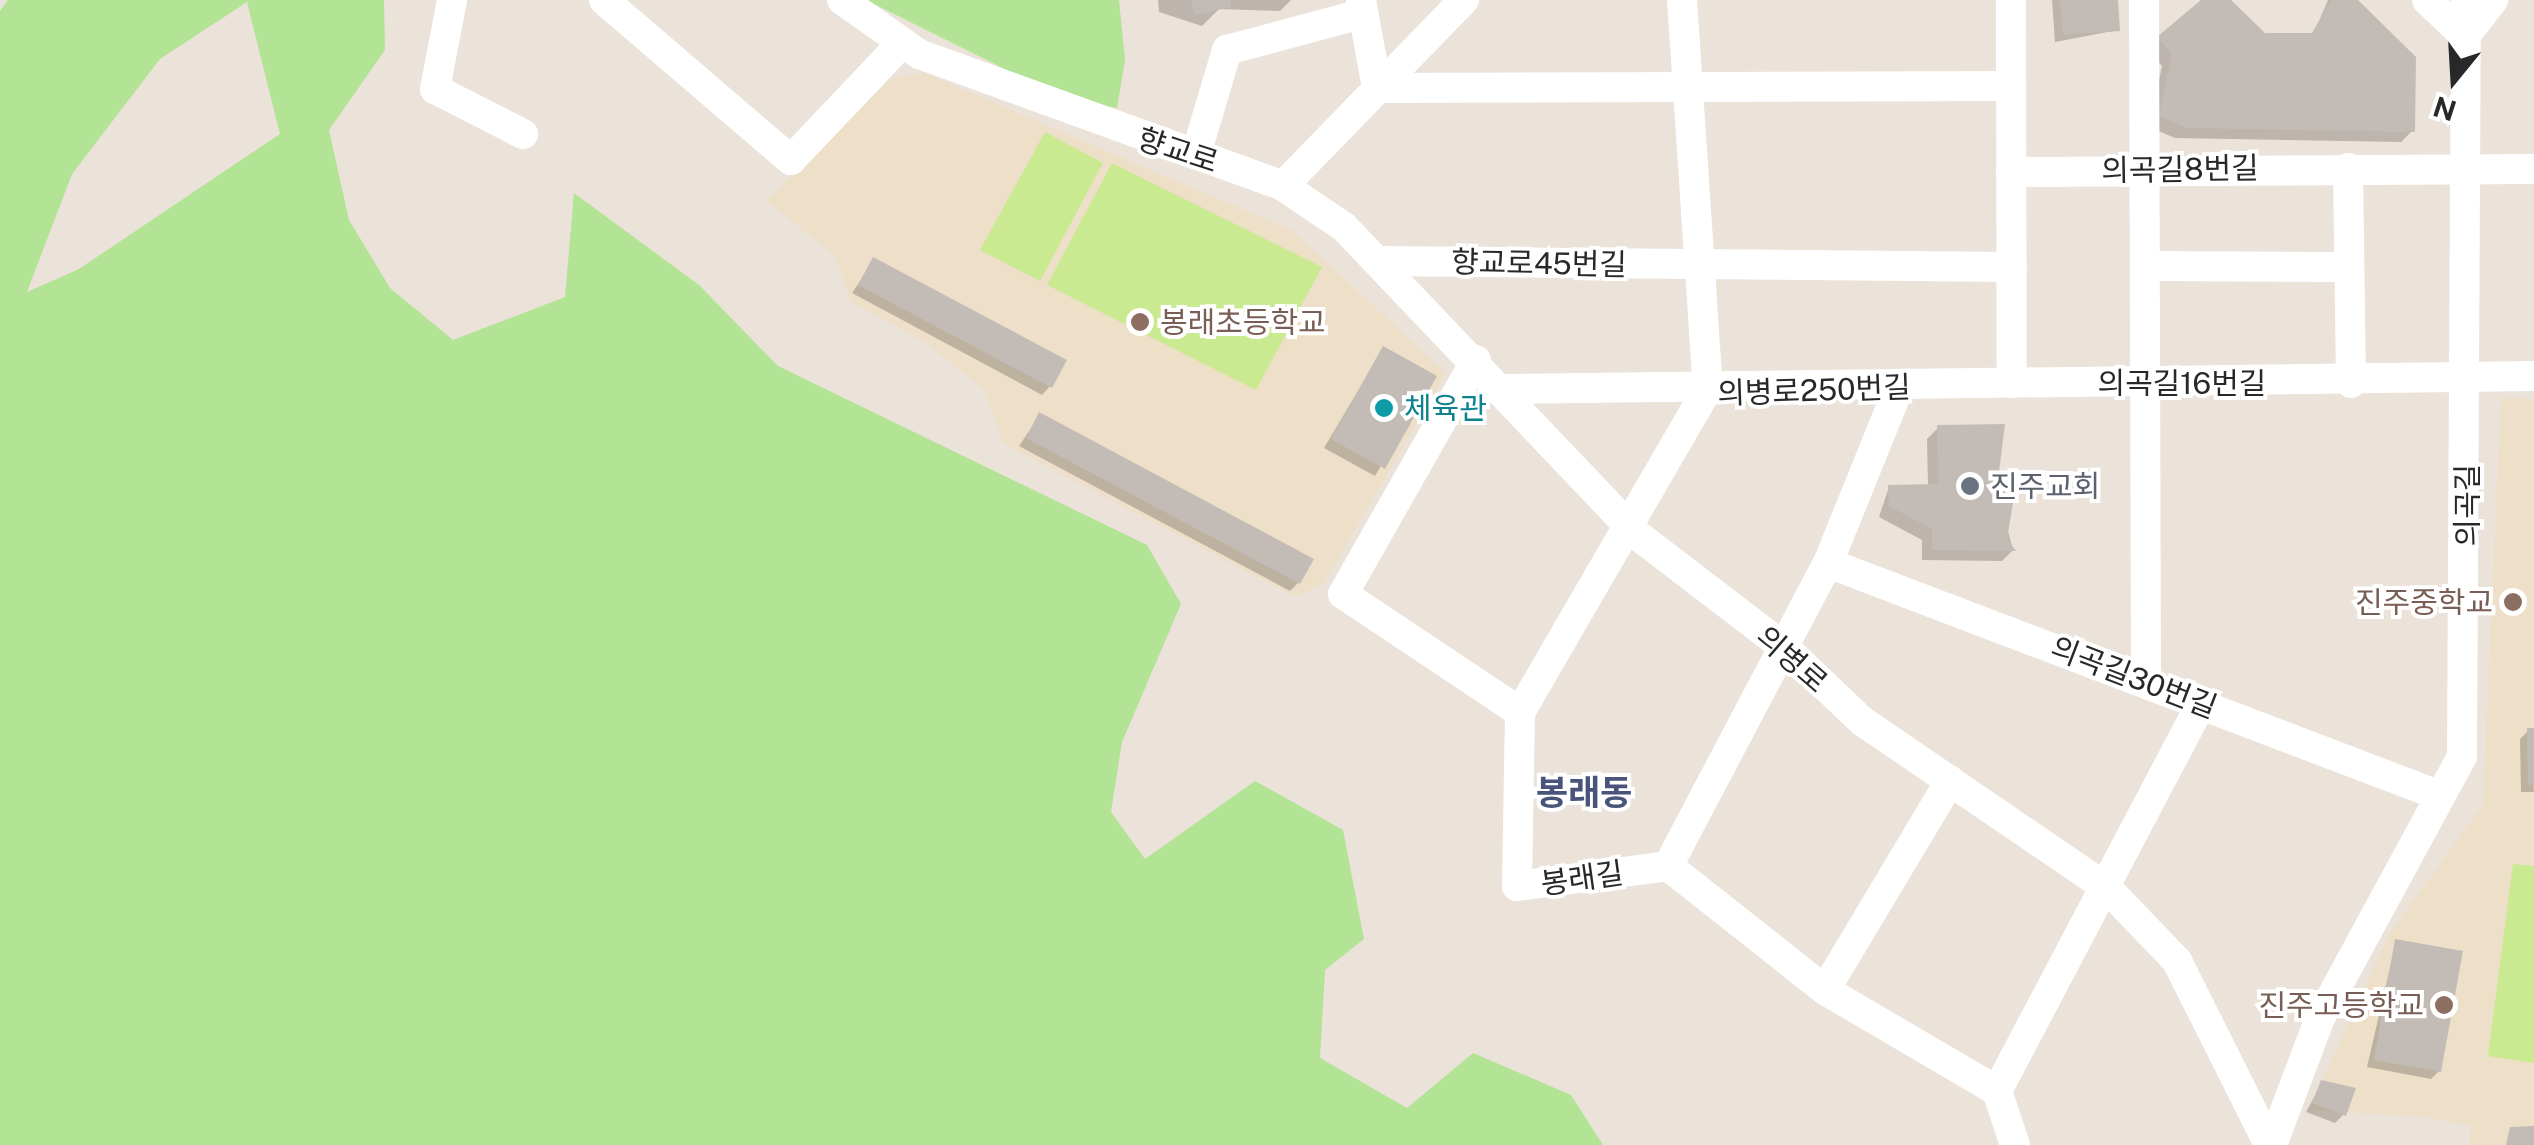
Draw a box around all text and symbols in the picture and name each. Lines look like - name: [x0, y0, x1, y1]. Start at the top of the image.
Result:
- north arrow: [2404, 30, 2504, 130]
- text: N: [2429, 90, 2460, 128]
- street label: 향교로: [1133, 120, 1223, 180]
- street label: 의곡길8번길: [2101, 150, 2259, 188]
- street label: 향교로45번길: [1451, 243, 1627, 283]
- place label: 봉래초등학교: [1160, 304, 1326, 340]
- marker: 봉래초등학교: [1129, 311, 1151, 333]
- street label: 의곡길16번길: [2098, 365, 2266, 401]
- street label: 의병로250번길: [1717, 369, 1911, 411]
- place label: 체육관: [1404, 390, 1487, 426]
- marker: 체육관: [1373, 397, 1395, 419]
- street label: 의곡길: [2449, 464, 2485, 546]
- place label: 진주교회: [1990, 468, 2100, 504]
- marker: 진주교회: [1959, 475, 1981, 497]
- place label: 진주중학교: [2355, 584, 2493, 620]
- marker: 진주중학교: [2502, 591, 2524, 613]
- street label: 의병로: [1749, 618, 1835, 700]
- street label: 의곡길30번길: [2046, 629, 2222, 725]
- district label: 봉래동: [1536, 772, 1632, 814]
- street label: 봉래길: [1538, 854, 1626, 902]
- place label: 진주고등학교: [2258, 987, 2424, 1023]
- marker: 진주고등학교: [2433, 994, 2455, 1016]

